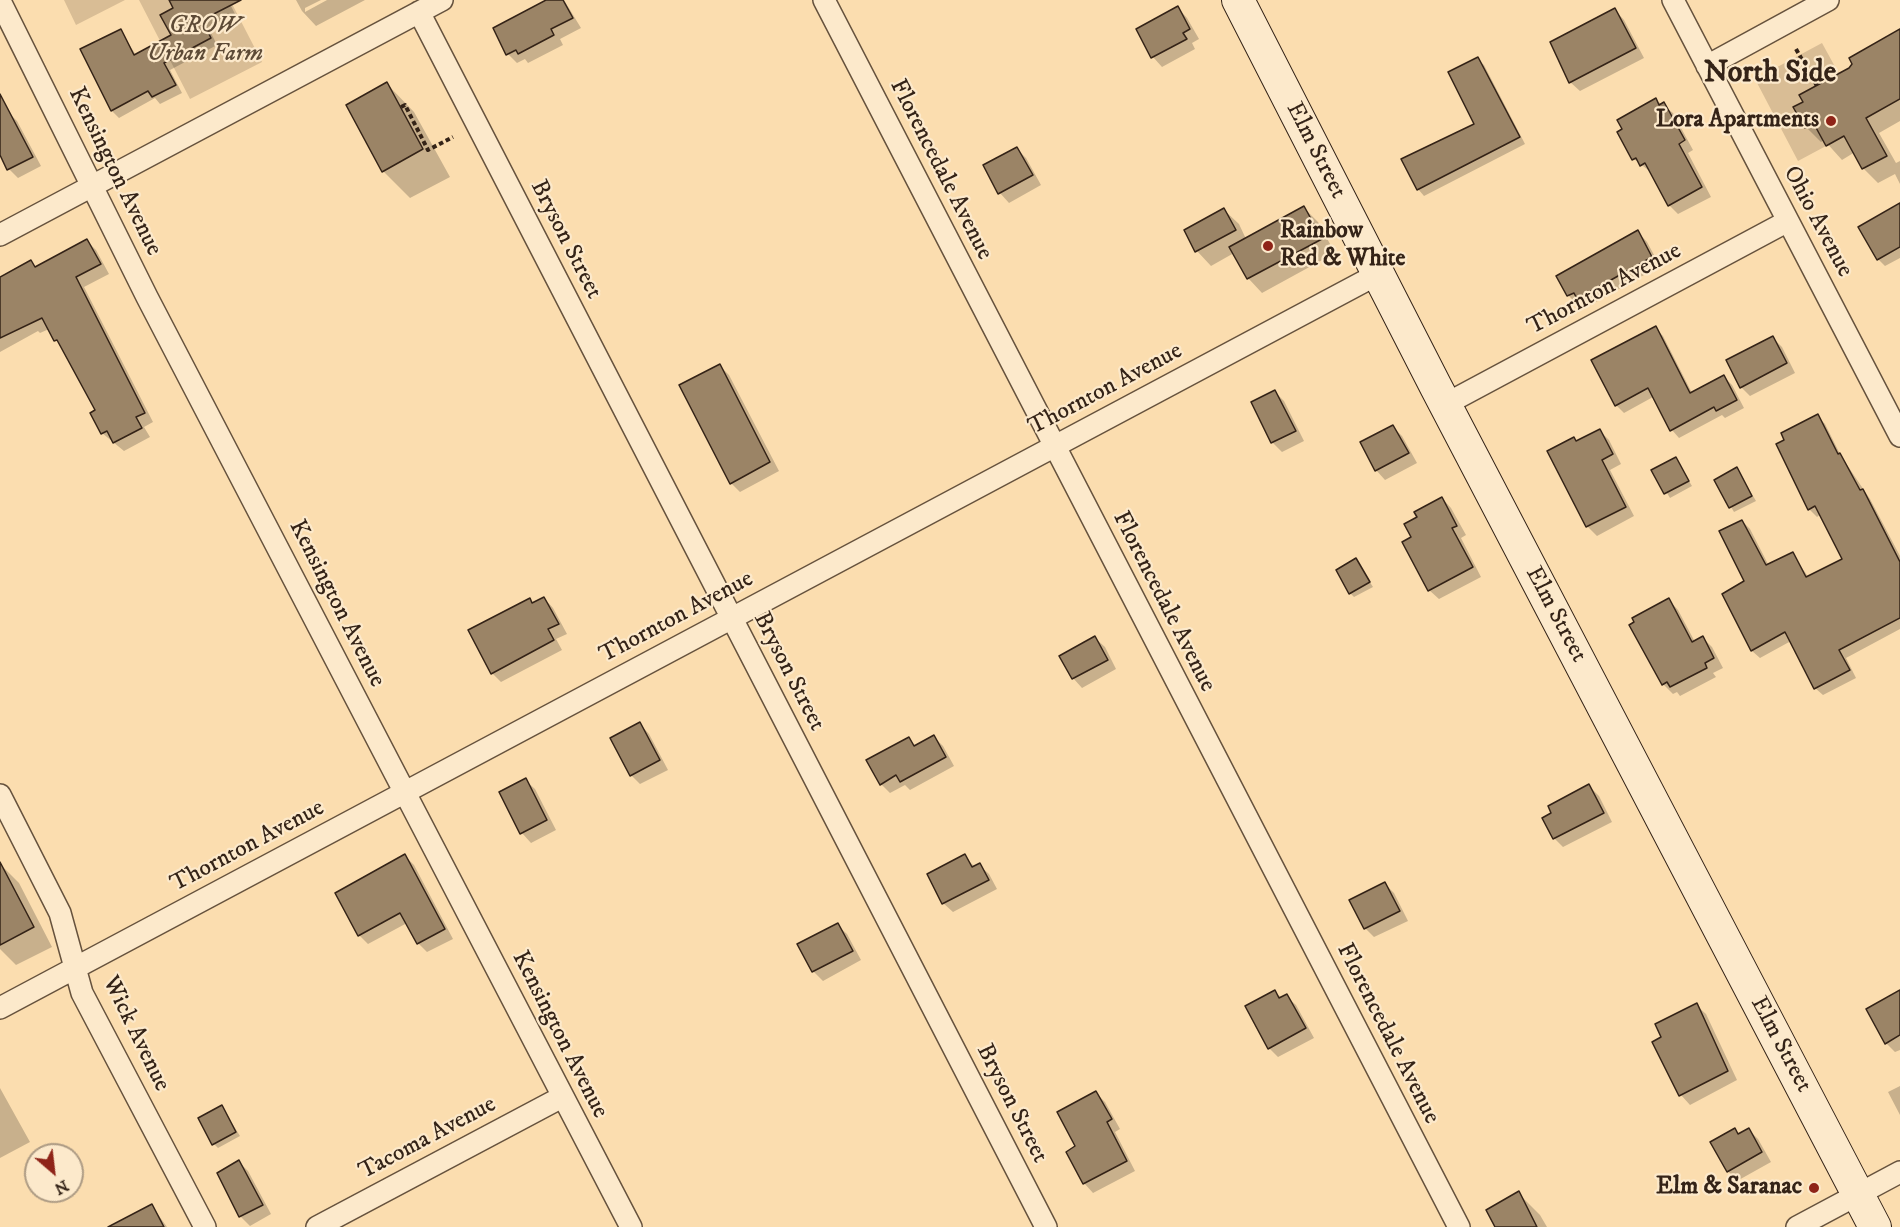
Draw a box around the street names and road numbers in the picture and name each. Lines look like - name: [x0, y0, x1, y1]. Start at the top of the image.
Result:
- street label: Florencedale Avenue: [882, 75, 998, 265]
- street label: Kensington Avenue: [61, 83, 167, 261]
- street label: Elm Street: [1279, 98, 1351, 204]
- street label: Ohio Avenue: [1776, 162, 1858, 282]
- street label: Bryson Street: [523, 176, 607, 304]
- street label: Thornton Avenue: [1523, 237, 1687, 343]
- street label: Thornton Avenue: [1024, 337, 1188, 443]
- street label: Florencedale Avenue: [1105, 507, 1221, 697]
- street label: Kensington Avenue: [281, 516, 391, 692]
- street label: Elm Street: [1518, 562, 1592, 668]
- street label: Thornton Avenue: [595, 565, 759, 671]
- street label: Bryson Street: [746, 608, 830, 736]
- street label: Thornton Avenue: [166, 794, 330, 900]
- street label: Florencedale Avenue: [1329, 939, 1445, 1129]
- street label: Kensington Avenue: [504, 947, 614, 1123]
- street label: Wick Avenue: [95, 972, 175, 1096]
- street label: Elm Street: [1743, 992, 1817, 1098]
- street label: Bryson Street: [969, 1040, 1053, 1168]
- street label: Tacoma Avenue: [355, 1091, 501, 1187]

